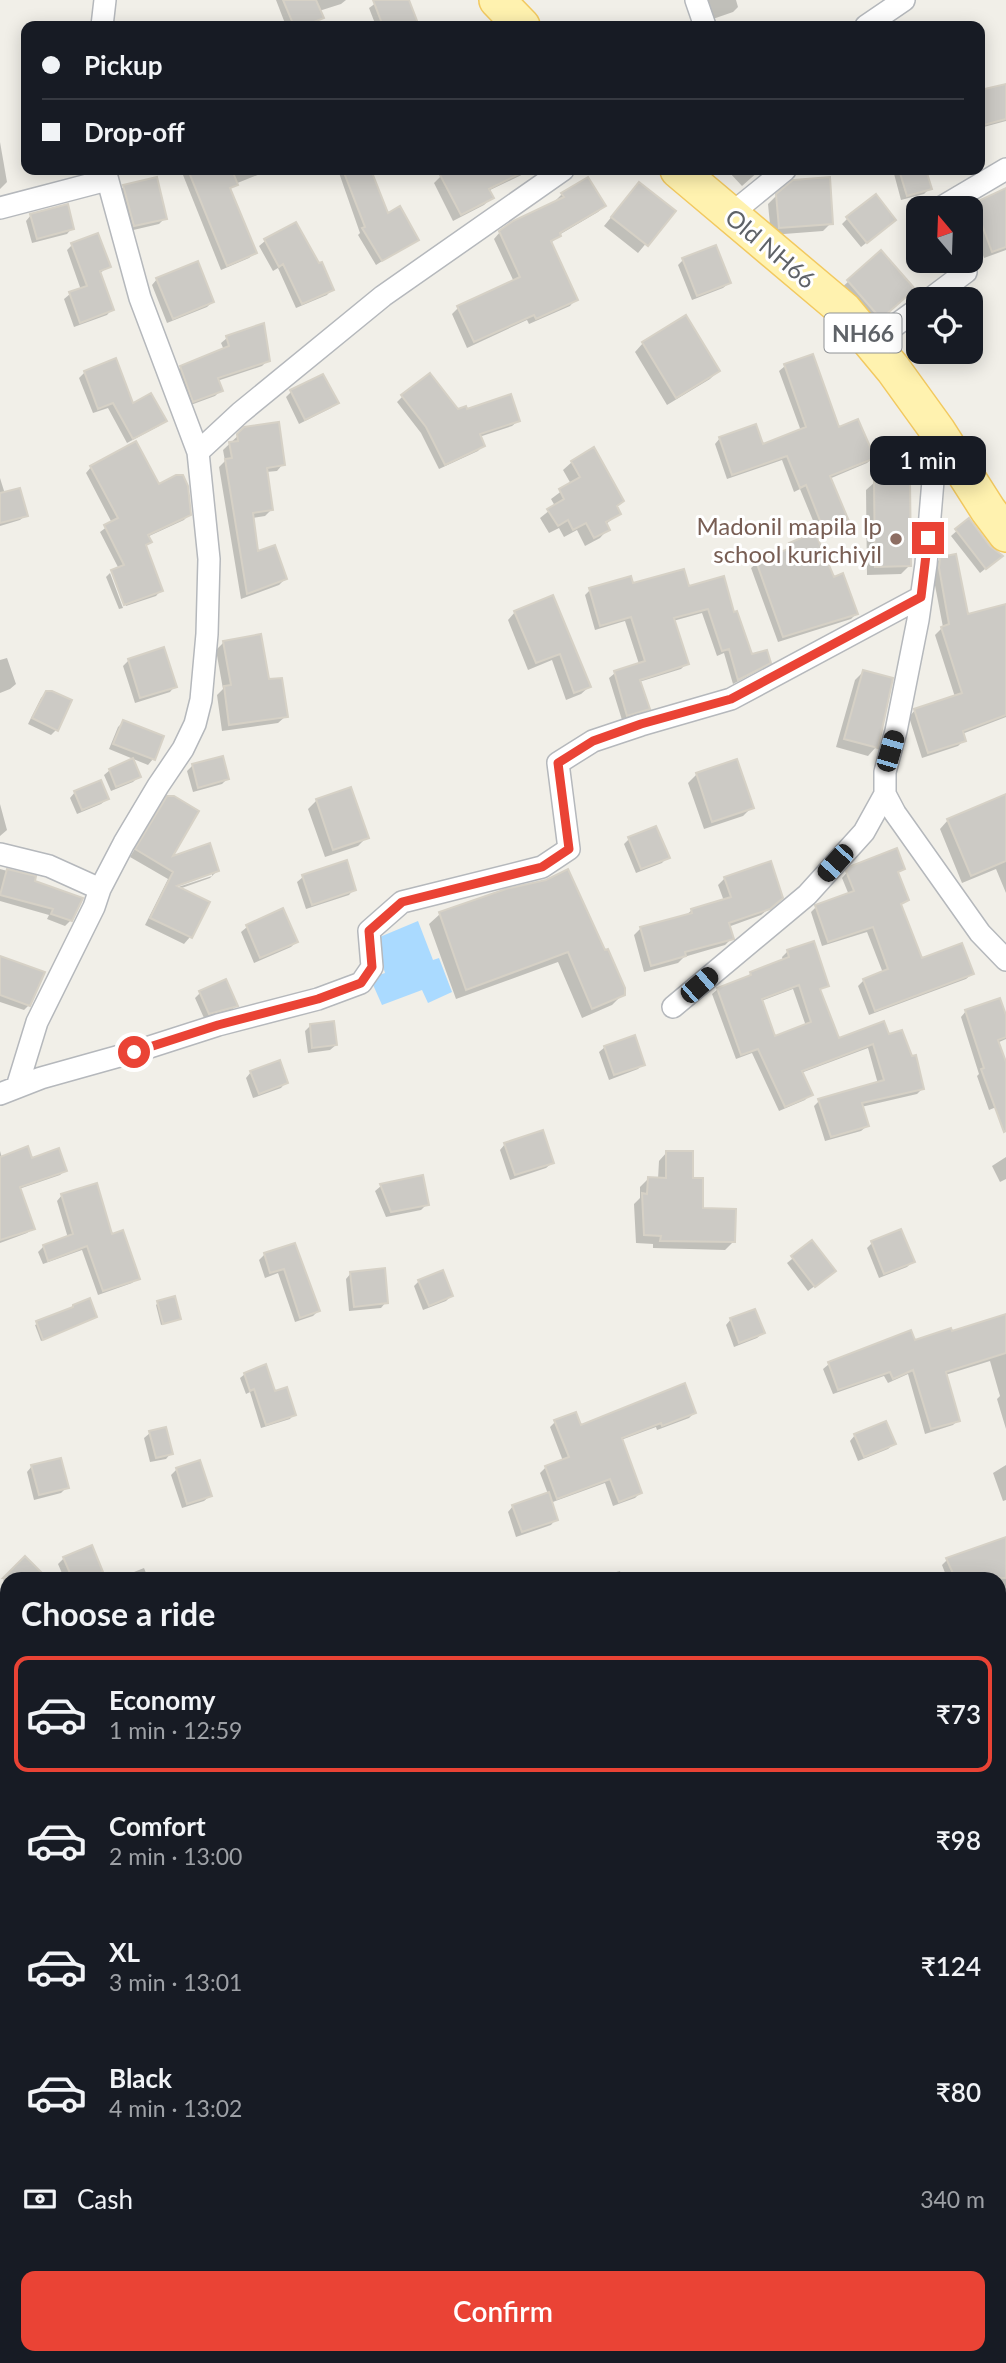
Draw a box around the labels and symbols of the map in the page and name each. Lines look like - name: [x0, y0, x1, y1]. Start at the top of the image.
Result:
- north arrow: [906, 196, 984, 273]
- street label: Old NH66: [720, 202, 822, 294]
- road number: NH66: [824, 314, 902, 352]
- callout: 1 min: [870, 436, 986, 486]
- place label: Madonil mapila lp school kurichiyil: [696, 511, 882, 568]
- route end: [912, 522, 944, 554]
- marker: Madonil mapila lp school kurichiyil: [888, 531, 904, 547]
- car: [875, 728, 906, 774]
- car: [814, 840, 857, 886]
- car: [677, 963, 722, 1007]
- route start: [118, 1036, 150, 1068]

